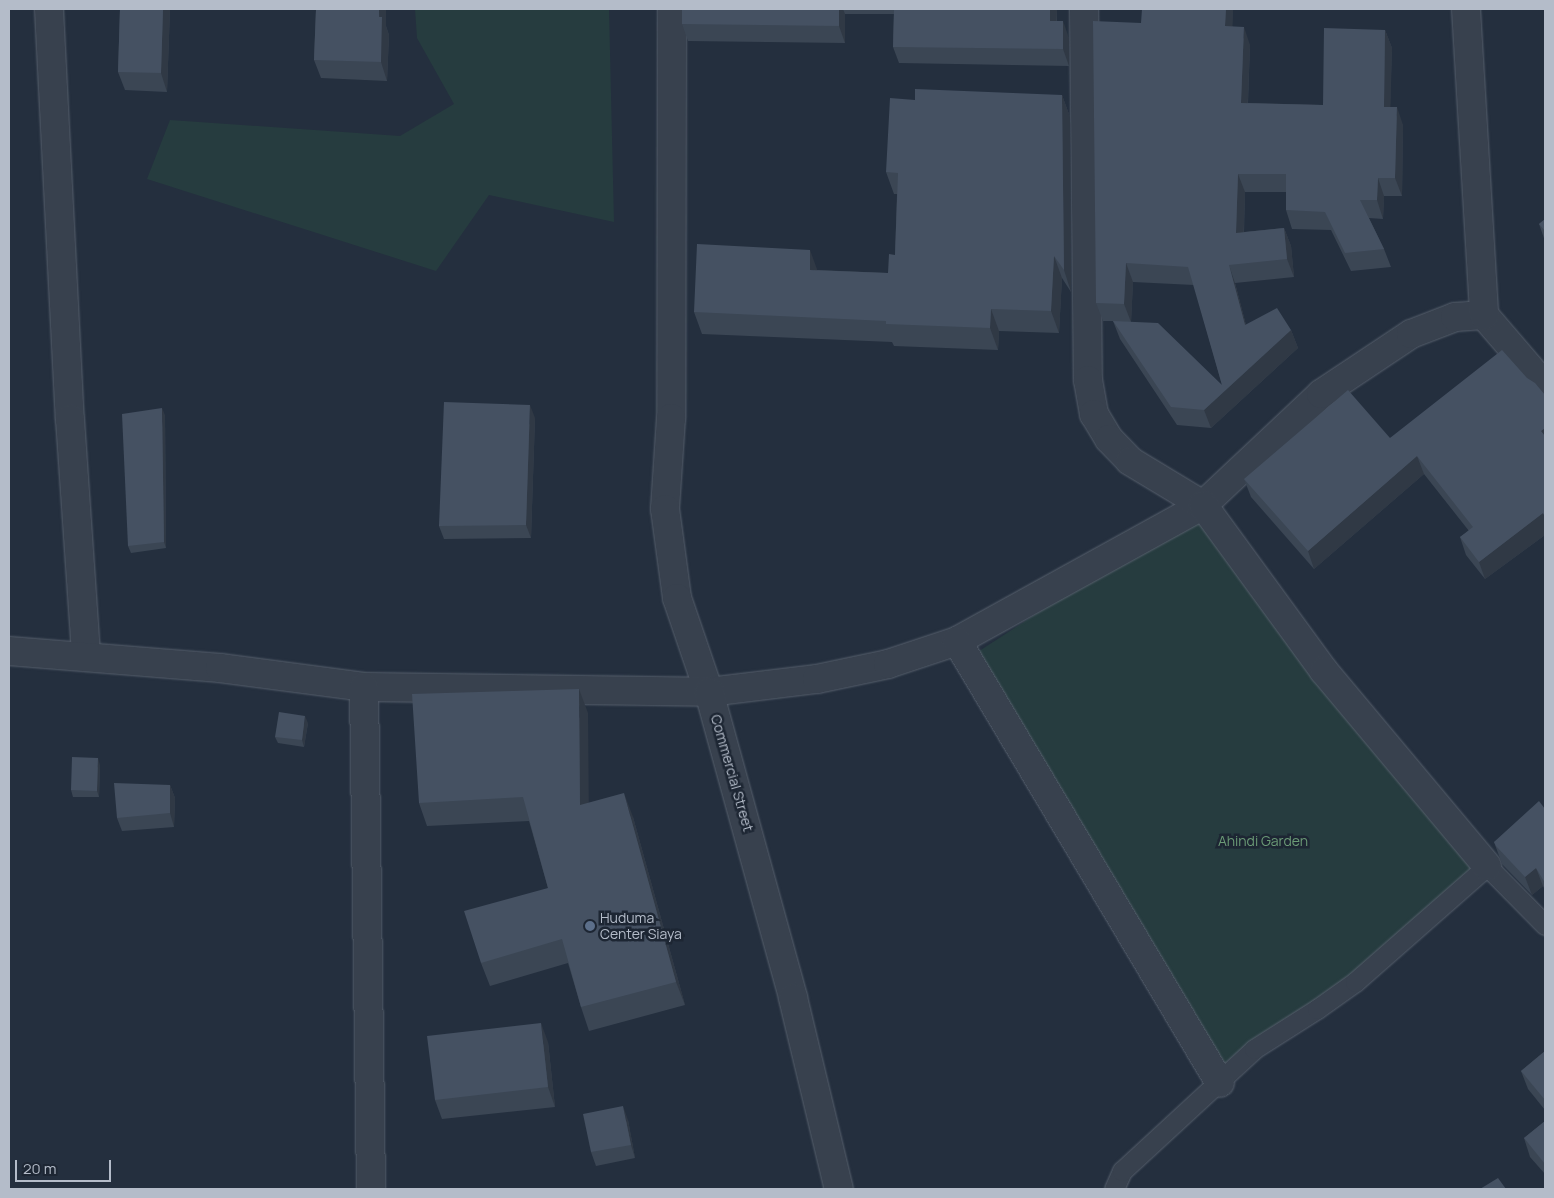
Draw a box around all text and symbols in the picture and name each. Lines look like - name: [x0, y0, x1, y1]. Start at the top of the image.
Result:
- street label: Commercial Street: [707, 713, 757, 833]
- park label: Ahindi Garden: [1218, 833, 1308, 849]
- place label: Huduma Center Siaya: [600, 910, 682, 942]
- marker: Huduma Center Siaya: [584, 920, 596, 932]
- scale bar: [18, 1150, 114, 1182]
- text: 20 m: [23, 1158, 56, 1179]

